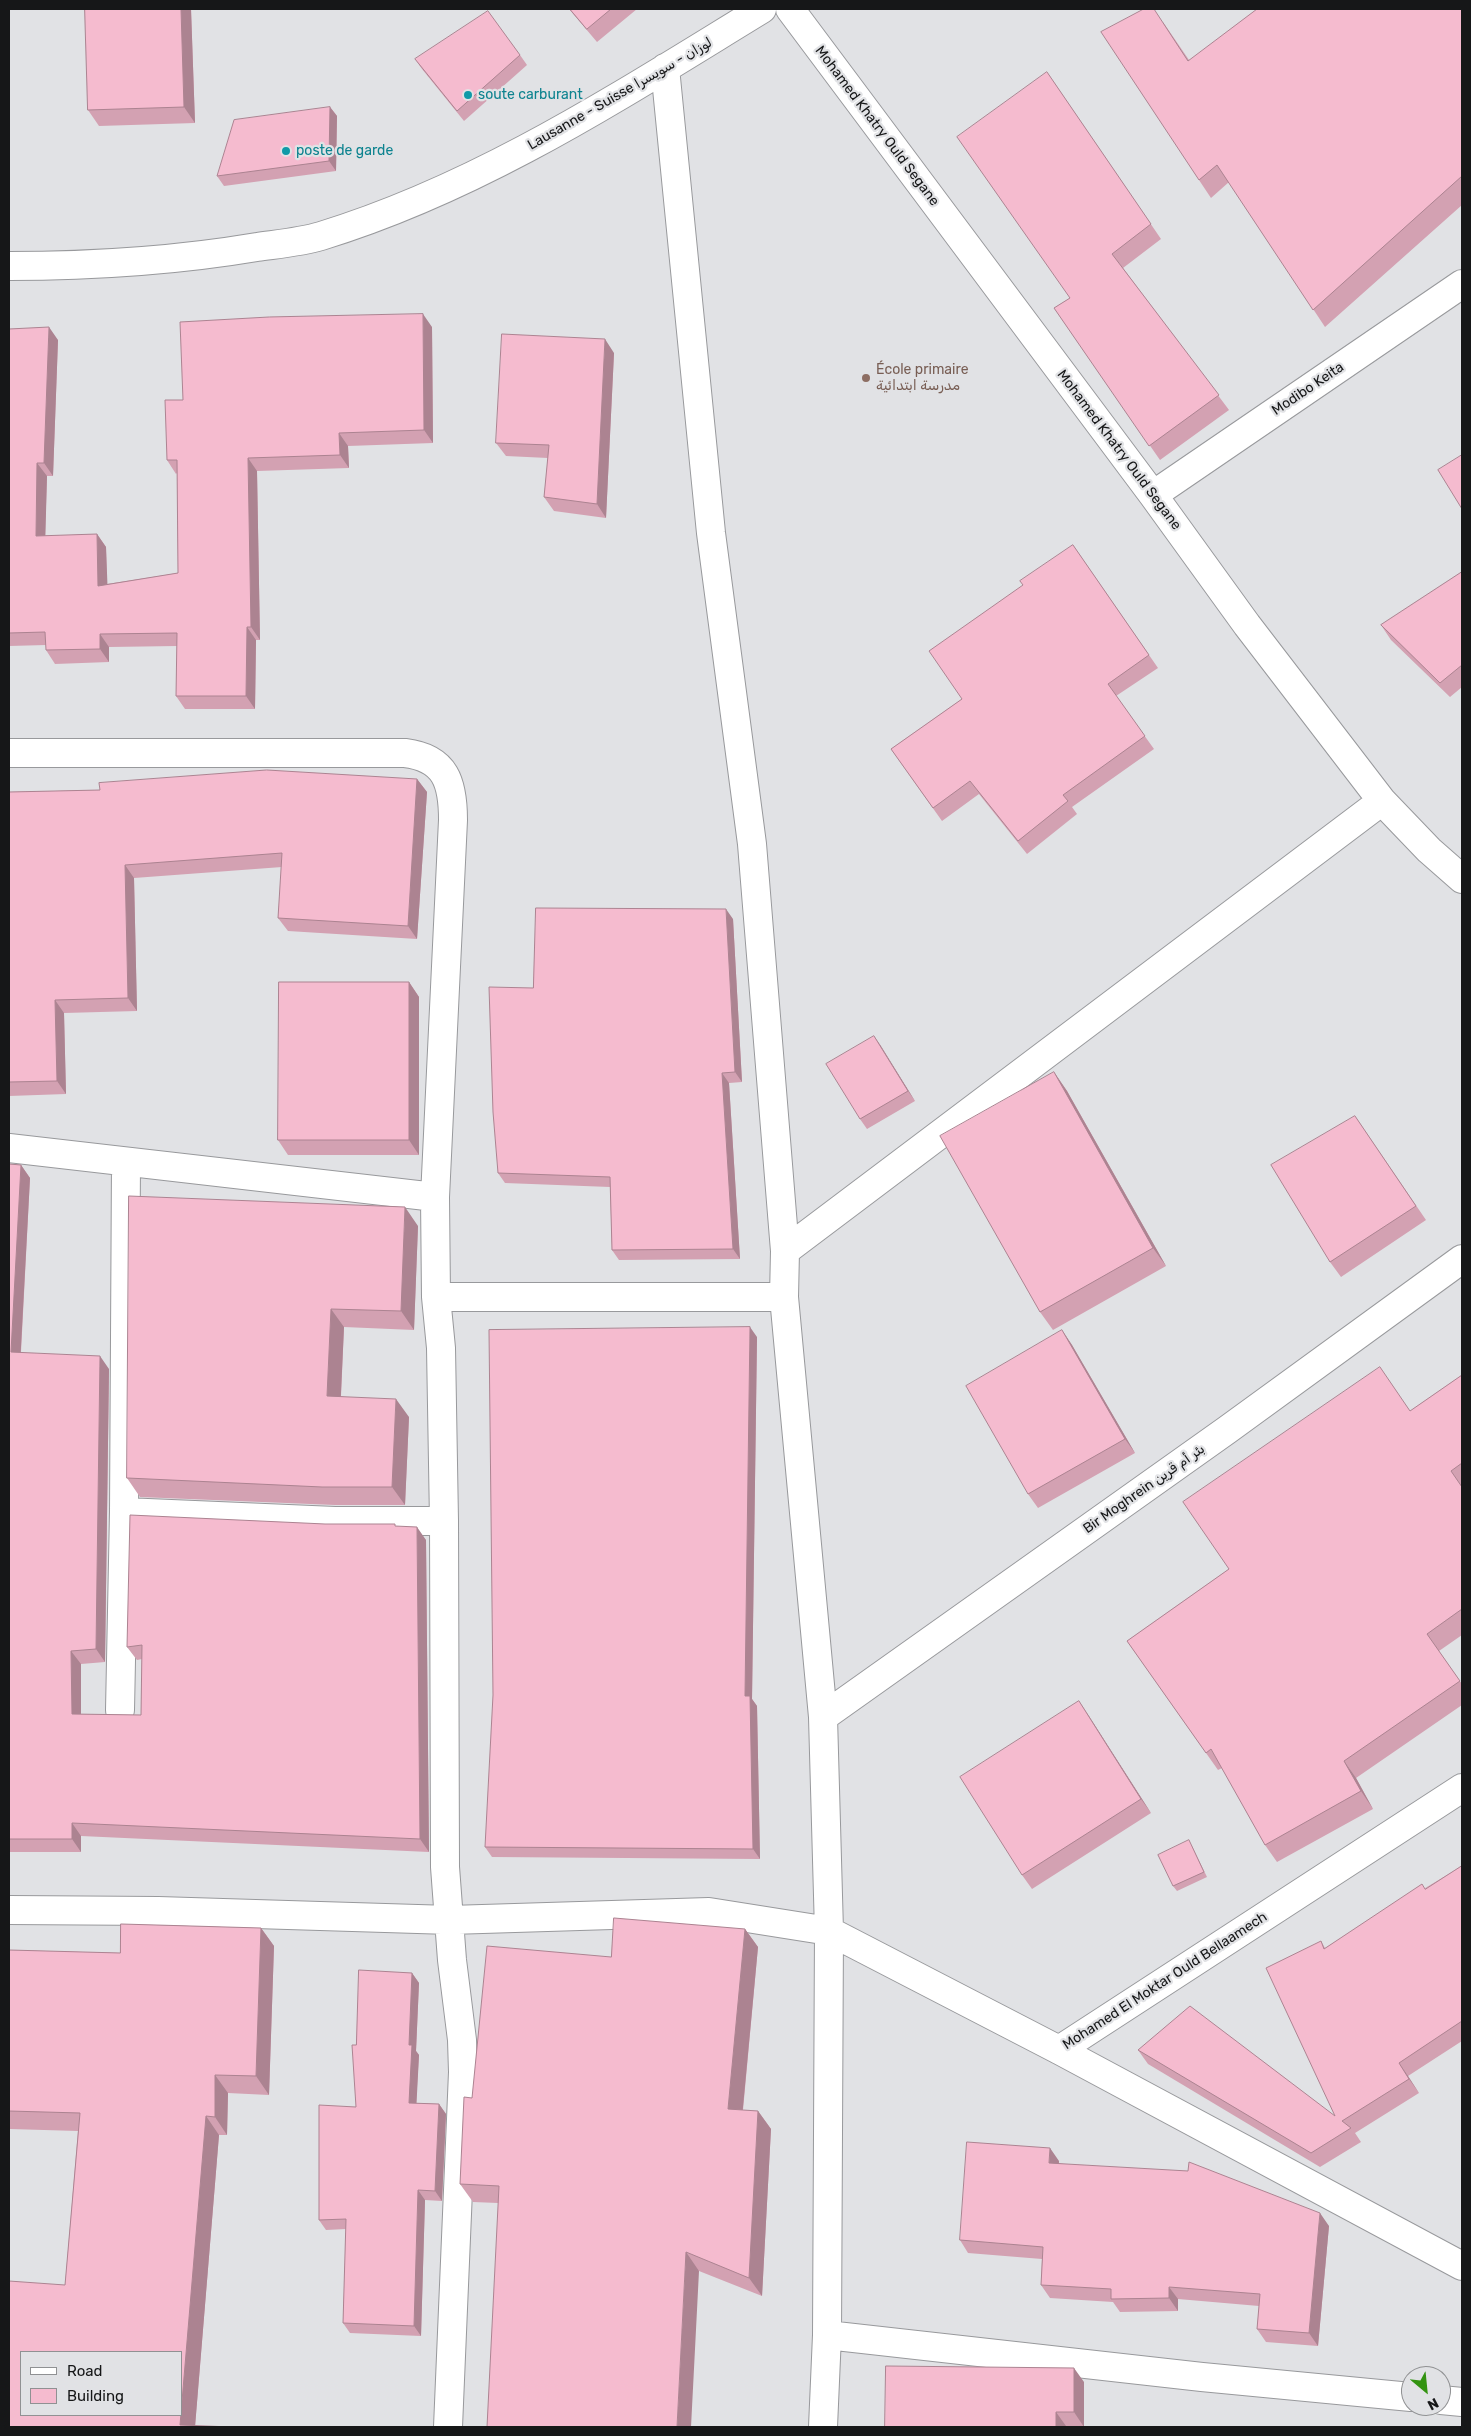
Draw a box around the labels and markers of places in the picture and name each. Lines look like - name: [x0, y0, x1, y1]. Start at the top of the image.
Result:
- place label: soute carburant: [478, 87, 583, 103]
- marker: soute carburant: [462, 89, 474, 101]
- place label: poste de garde: [296, 143, 393, 159]
- marker: poste de garde: [280, 145, 292, 157]
- place label: École primaire مدرسة ابتدائية: [876, 362, 968, 394]
- marker: École primaire مدرسة ابتدائية: [860, 372, 872, 384]

